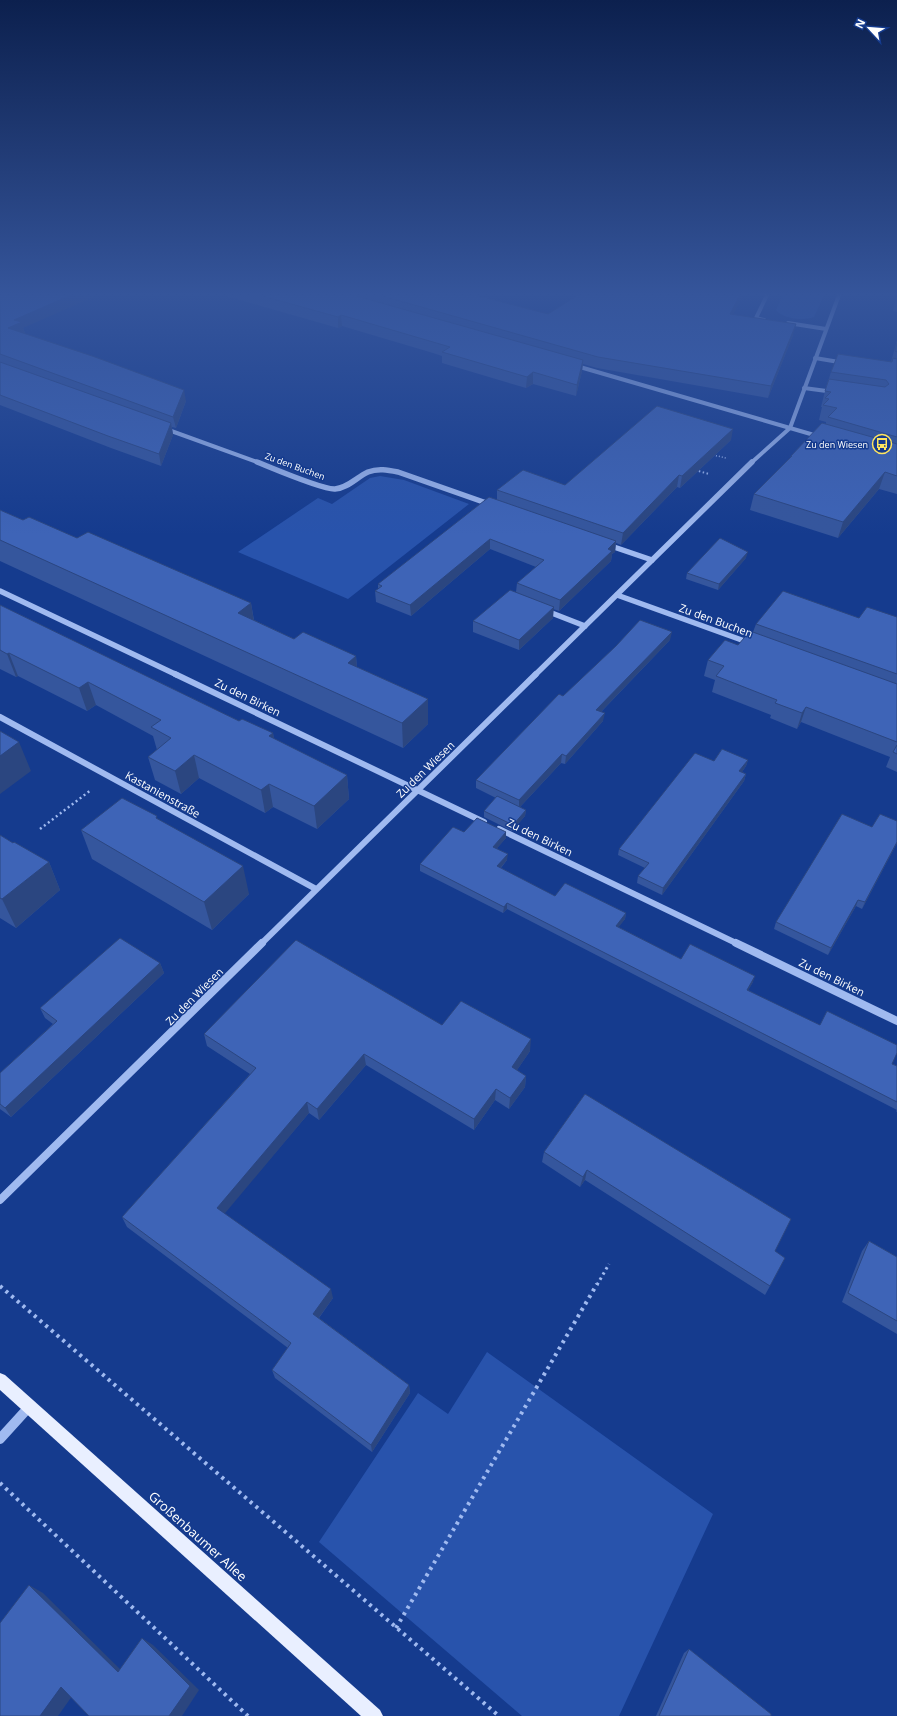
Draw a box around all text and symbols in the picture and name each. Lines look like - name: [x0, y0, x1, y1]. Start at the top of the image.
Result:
- north arrow: [849, 8, 889, 48]
- text: N: [851, 16, 868, 31]
- bus stop icon: Zu den Wiesen: [871, 433, 893, 455]
- place label: Zu den Wiesen: [806, 438, 868, 451]
- street label: Zu den Buchen: [263, 449, 327, 483]
- street label: Zu den Buchen: [677, 600, 755, 640]
- street label: Zu den Birken: [213, 675, 283, 719]
- street label: Zu den Wiesen: [393, 737, 457, 801]
- street label: Kastanienstraße: [123, 767, 203, 821]
- street label: Zu den Birken: [505, 815, 575, 859]
- street label: Zu den Birken: [797, 955, 867, 999]
- street label: Zu den Wiesen: [162, 964, 226, 1028]
- street label: Großenbaumer Allee: [145, 1487, 251, 1585]

